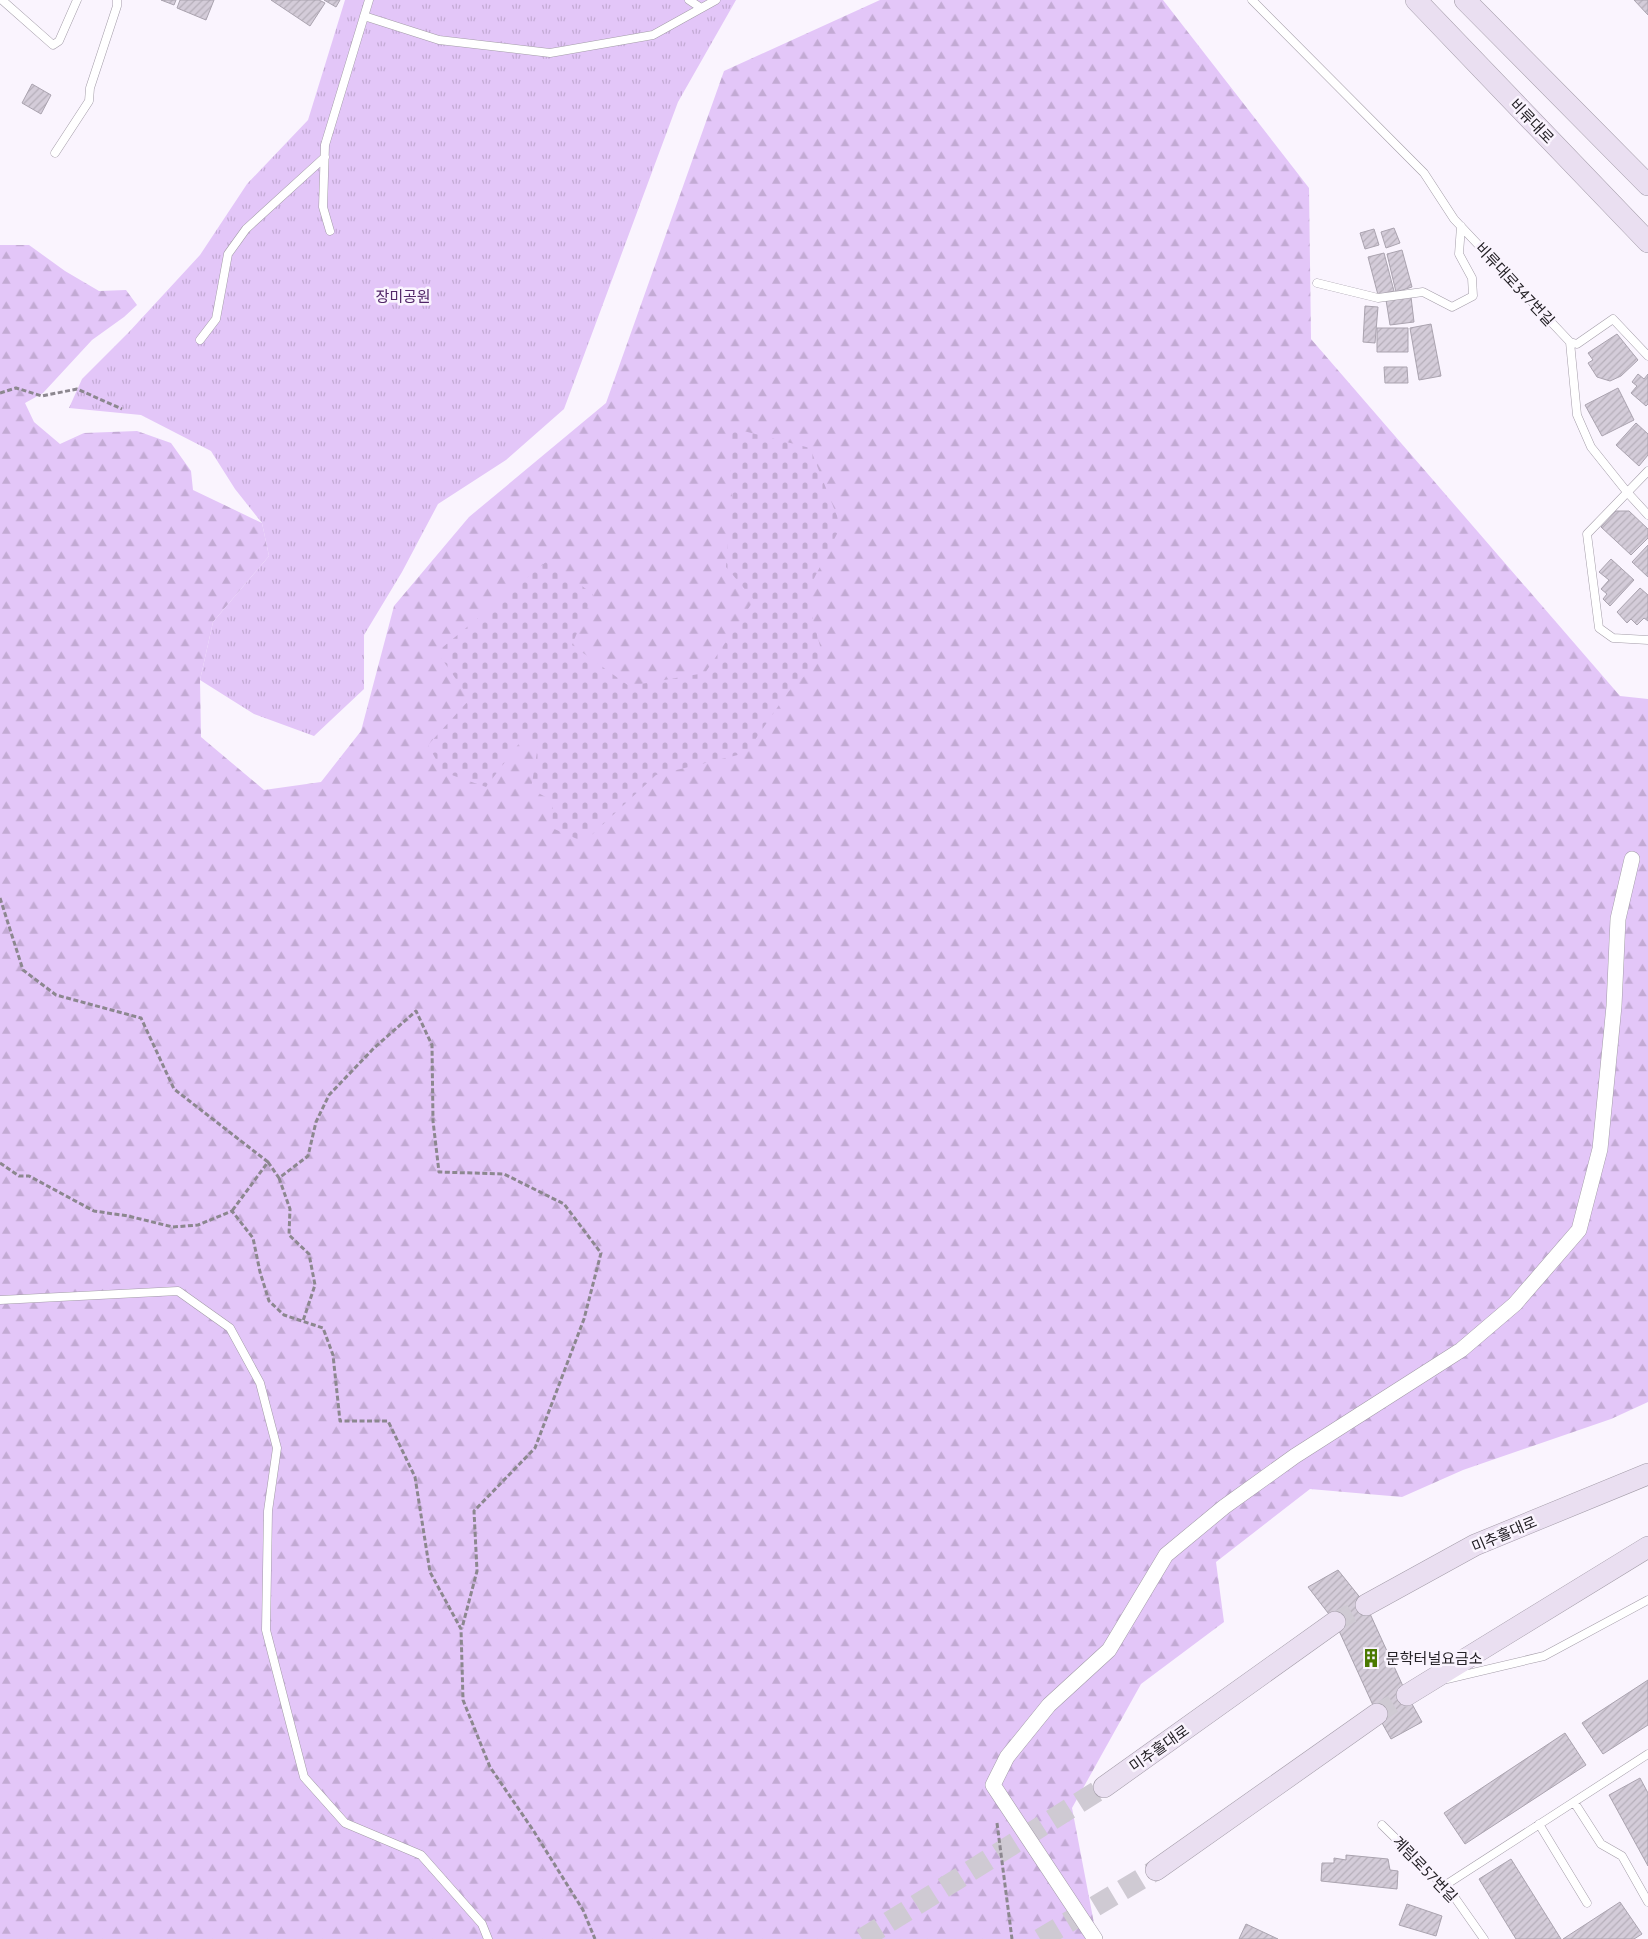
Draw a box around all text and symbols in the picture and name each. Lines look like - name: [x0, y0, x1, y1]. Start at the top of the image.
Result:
- street label: 비류대로: [1506, 95, 1558, 147]
- street label: 비류대로347번길: [1471, 238, 1559, 330]
- park label: 장미공원: [375, 287, 431, 306]
- street label: 미추홀대로: [1469, 1512, 1539, 1556]
- building icon: 문학터널요금소: [1360, 1647, 1382, 1669]
- place label: 문학터널요금소: [1386, 1649, 1483, 1668]
- street label: 미추홀대로: [1125, 1720, 1193, 1776]
- street label: 계림로57번길: [1389, 1832, 1461, 1906]

